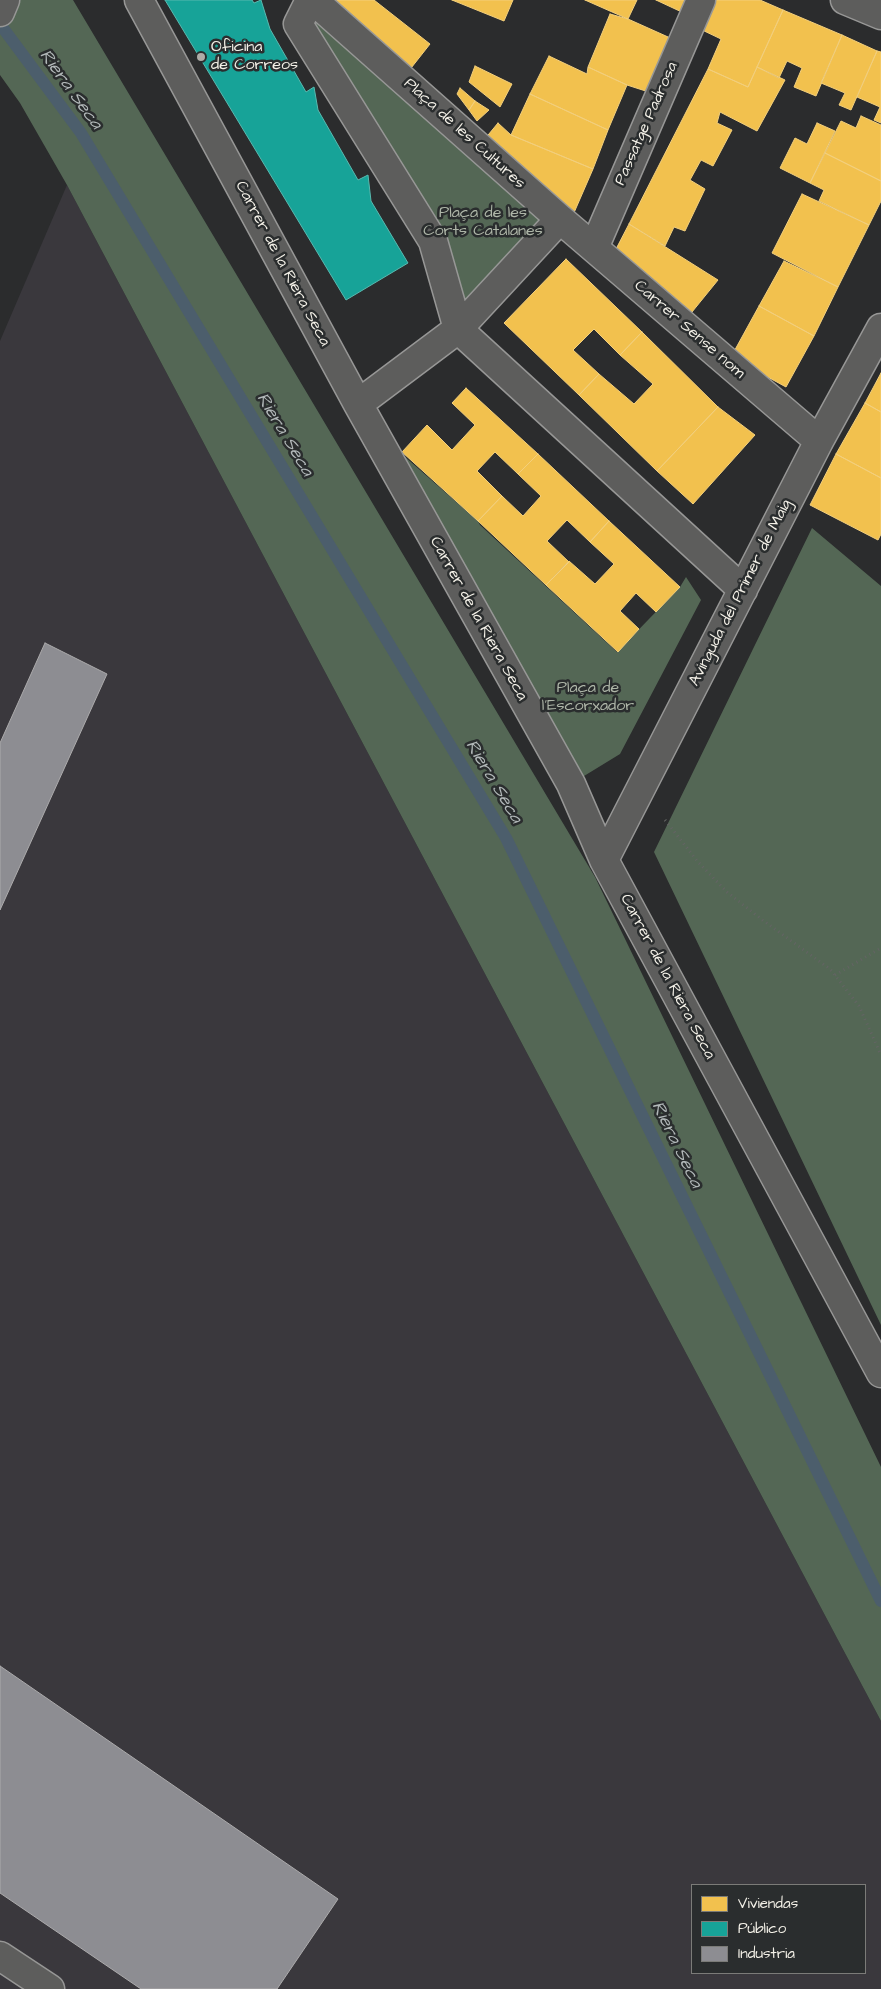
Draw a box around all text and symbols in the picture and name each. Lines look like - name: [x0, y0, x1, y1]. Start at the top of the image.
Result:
- place label: Oficina de Correos: [211, 38, 298, 76]
- water label: Riera Seca: [34, 46, 106, 134]
- marker: Oficina de Correos: [195, 51, 207, 63]
- street label: Passatge Padrosa: [611, 59, 683, 189]
- street label: Plaça de les Cultures: [399, 75, 529, 193]
- street label: Carrer de la Riera Seca: [230, 178, 334, 350]
- park label: Plaça de les Corts Catalanes: [423, 204, 543, 242]
- street label: Carrer Sense nom: [630, 277, 748, 383]
- water label: Riera Seca: [251, 389, 317, 481]
- street label: Avinguda del Primer de Maig: [685, 496, 797, 690]
- street label: Carrer de la Riera Seca: [425, 534, 531, 704]
- park label: Plaça de l'Escorxador: [542, 679, 634, 717]
- water label: Riera Seca: [460, 736, 526, 828]
- street label: Carrer de la Riera Seca: [615, 891, 719, 1063]
- water label: Riera Seca: [646, 1098, 706, 1192]
- legend: [691, 1884, 866, 1974]
- text: Viviendas: [738, 1893, 798, 1914]
- text: Público: [738, 1918, 786, 1939]
- text: Industria: [738, 1943, 795, 1964]

